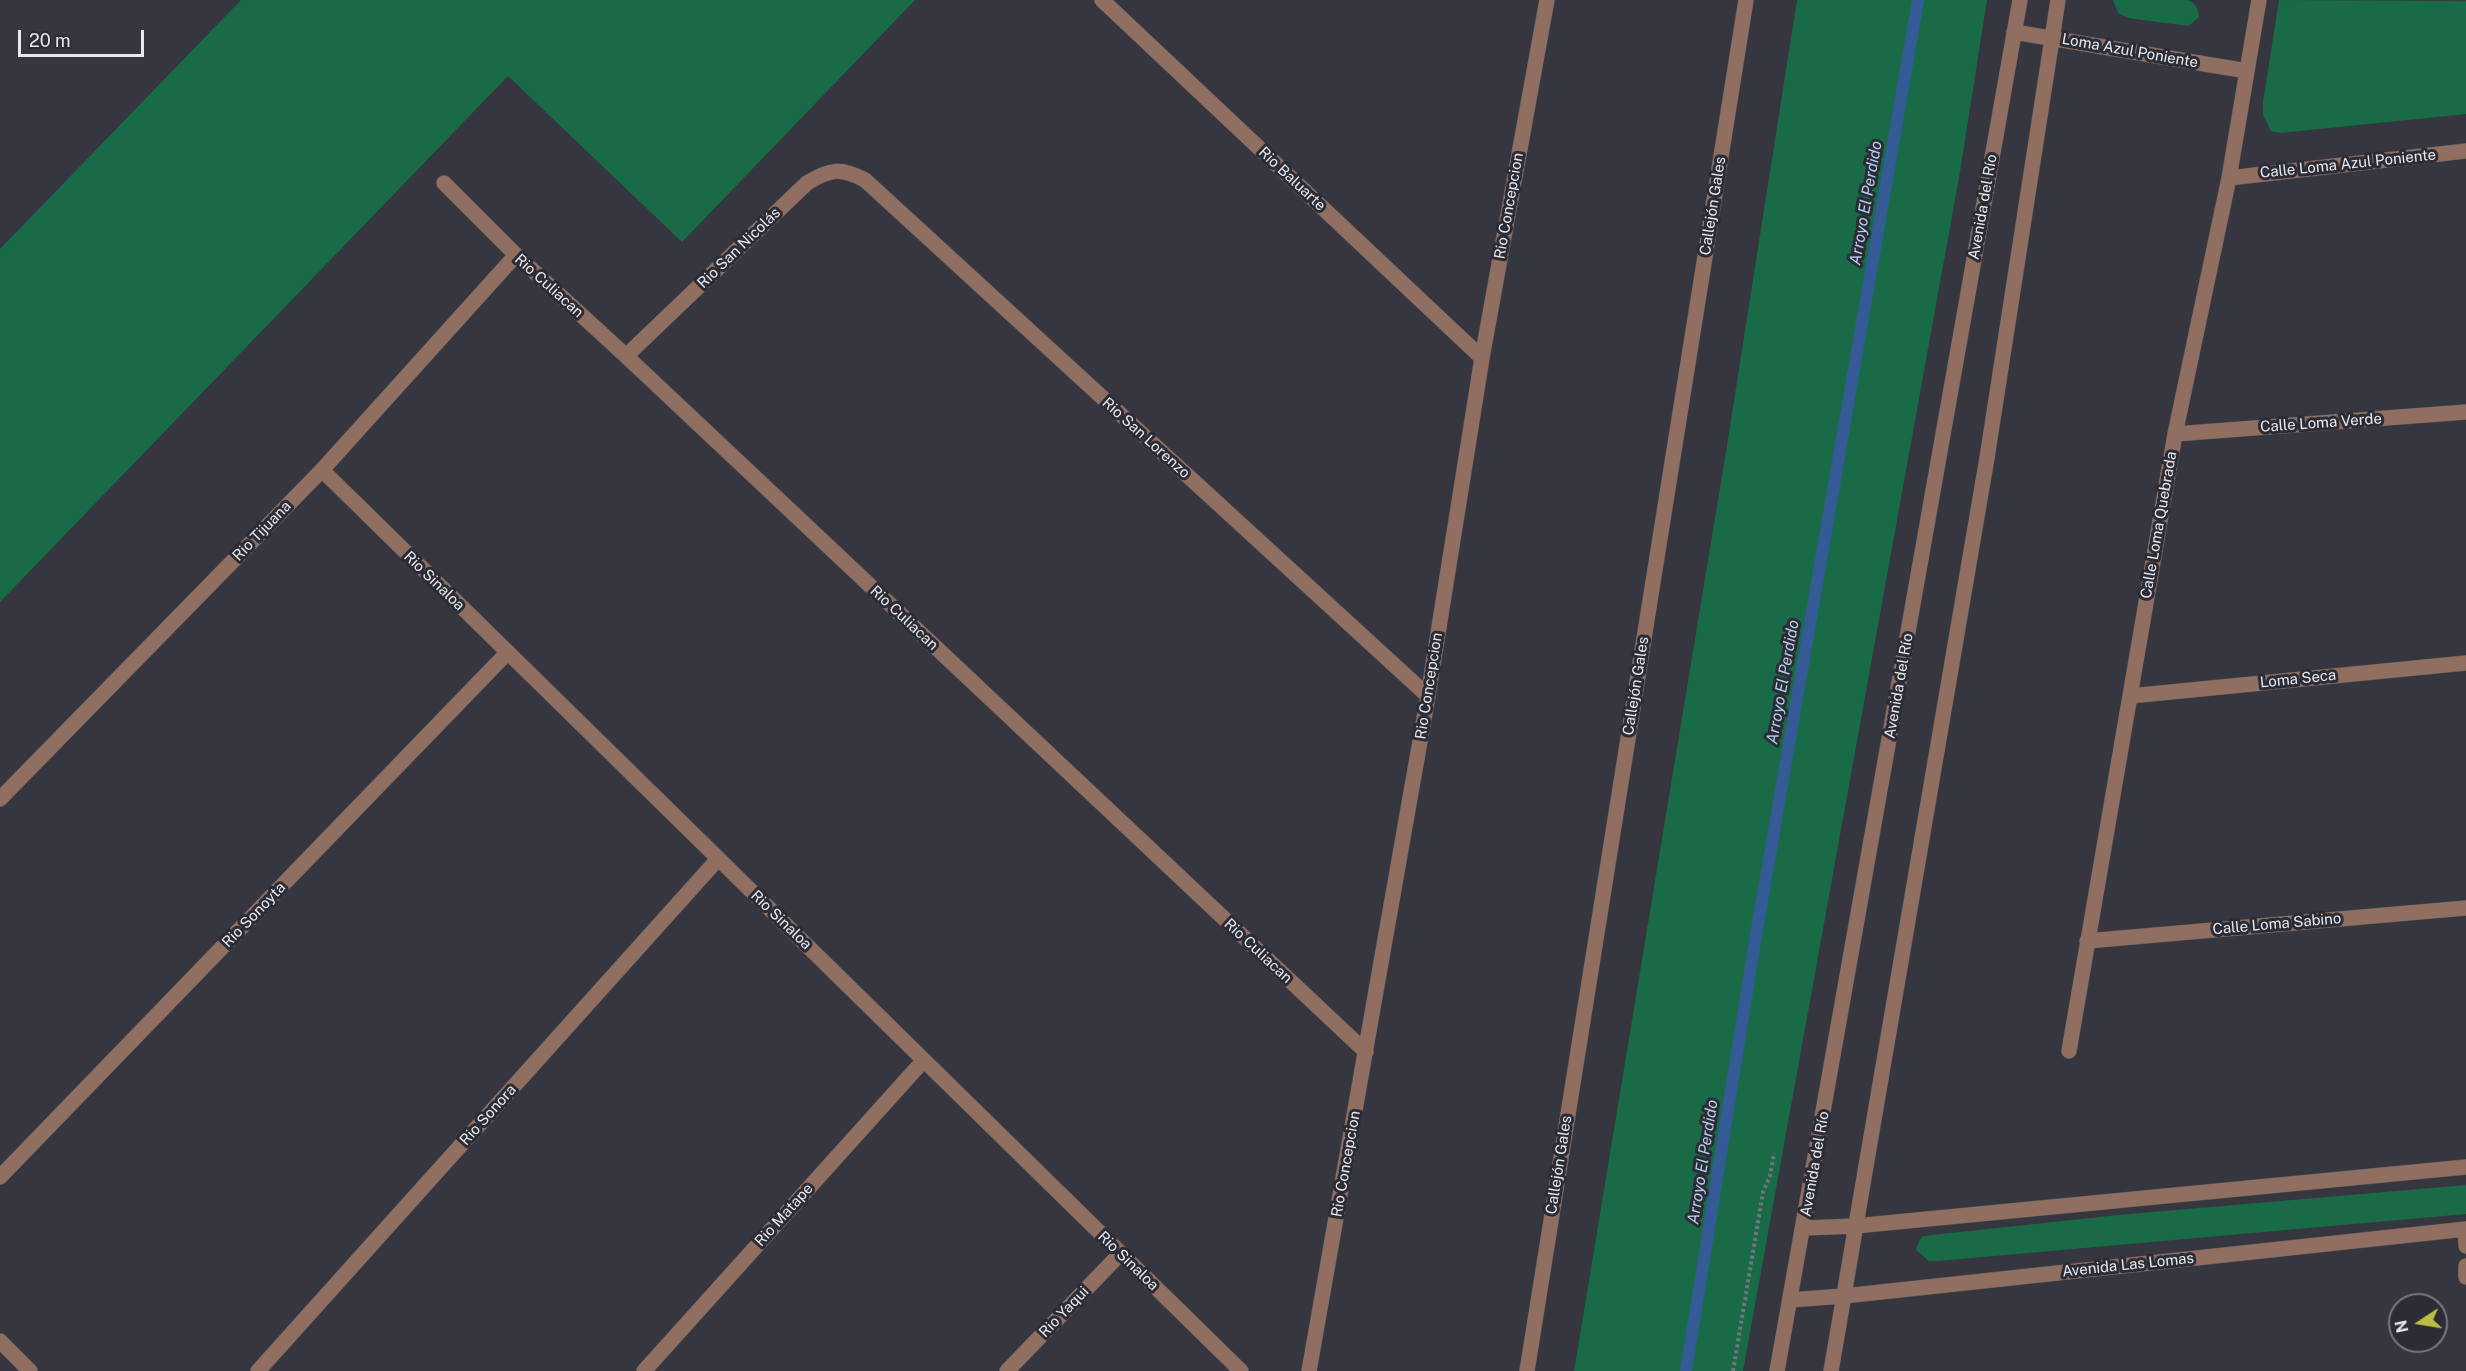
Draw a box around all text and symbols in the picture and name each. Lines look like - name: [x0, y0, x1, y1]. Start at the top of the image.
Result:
- scale bar: [21, 18, 147, 56]
- text: 20 m: [29, 30, 71, 51]
- street label: Loma Azul Poniente: [2061, 30, 2199, 72]
- water label: Arroyo El Perdido: [1846, 140, 1886, 266]
- street label: Rio Baluarte: [1255, 143, 1329, 215]
- street label: Calle Loma Azul Poniente: [2259, 146, 2437, 182]
- street label: Rio Concepcion: [1491, 151, 1527, 261]
- street label: Avenida del Río: [1965, 153, 2001, 261]
- street label: Callejón Gales: [1696, 155, 1730, 257]
- street label: Rio San Nicolás: [694, 204, 784, 292]
- street label: Rio Culiacan: [511, 250, 587, 322]
- street label: Rio San Lorenzo: [1098, 394, 1194, 482]
- street label: Calle Loma Verde: [2260, 410, 2382, 436]
- street label: Calle Loma Quebrada: [2137, 450, 2181, 600]
- street label: Rio Tijuana: [229, 497, 295, 565]
- street label: Rio Sinaloa: [400, 548, 468, 614]
- street label: Rio Culiacan: [866, 582, 942, 654]
- water label: Arroyo El Perdido: [1763, 619, 1803, 745]
- street label: Rio Concepcion: [1412, 631, 1446, 741]
- street label: Avenida del Río: [1881, 632, 1917, 740]
- street label: Callejón Gales: [1619, 635, 1653, 737]
- street label: Loma Seca: [2259, 666, 2337, 692]
- street label: Rio Sonoyta: [218, 879, 290, 951]
- street label: Rio Sinaloa: [747, 887, 815, 953]
- street label: Calle Loma Sabino: [2212, 909, 2342, 939]
- street label: Rio Culiacan: [1220, 915, 1296, 987]
- street label: Rio Sonora: [456, 1081, 520, 1149]
- water label: Arroyo El Perdido: [1684, 1099, 1722, 1225]
- street label: Rio Concepcion: [1328, 1109, 1364, 1219]
- street label: Avenida del Río: [1797, 1110, 1833, 1218]
- street label: Callejón Gales: [1542, 1114, 1576, 1216]
- street label: Rio Matape: [751, 1180, 817, 1250]
- street label: Rio Sinaloa: [1094, 1228, 1162, 1294]
- street label: Avenida Las Lomas: [2061, 1249, 2195, 1281]
- street label: Rio Yaqui: [1035, 1283, 1093, 1341]
- north arrow: [2388, 1293, 2448, 1353]
- text: N: [2391, 1318, 2412, 1335]

